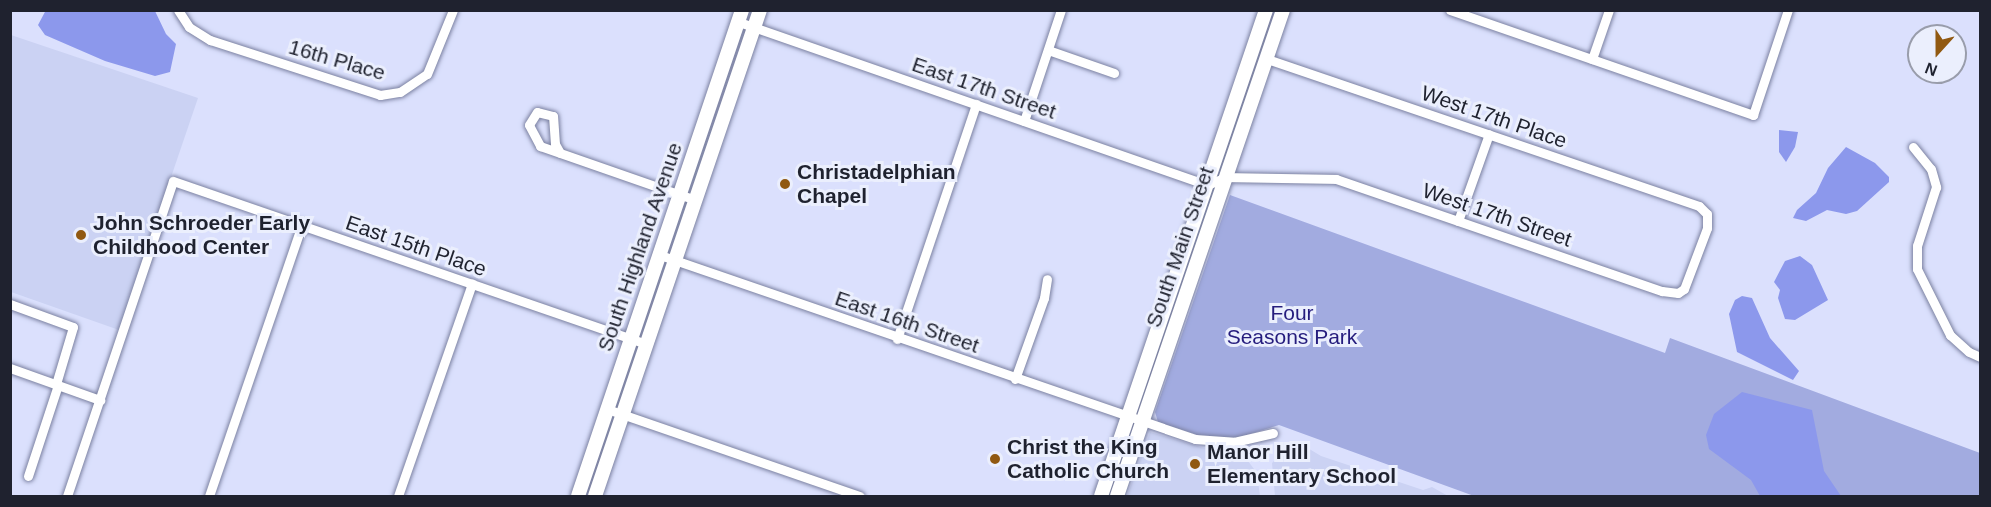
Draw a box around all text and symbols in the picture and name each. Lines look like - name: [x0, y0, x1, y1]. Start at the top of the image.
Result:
- north arrow: [1907, 24, 1967, 84]
- street label: 16th Place: [286, 34, 388, 86]
- street label: East 17th Street: [909, 52, 1059, 124]
- text: N: [1923, 59, 1940, 79]
- street label: West 17th Place: [1418, 80, 1570, 154]
- street label: South Highland Avenue: [592, 139, 688, 355]
- place label: Christadelphian Chapel: [797, 159, 956, 209]
- street label: South Main Street: [1141, 163, 1219, 331]
- marker: Christadelphian Chapel: [778, 177, 792, 191]
- street label: West 17th Street: [1419, 178, 1575, 252]
- place label: John Schroeder Early Childhood Center: [93, 210, 310, 260]
- street label: East 15th Place: [342, 210, 490, 282]
- marker: John Schroeder Early Childhood Center: [74, 228, 88, 242]
- street label: East 16th Street: [832, 286, 982, 358]
- park label: Four Seasons Park: [1227, 300, 1357, 350]
- place label: Christ the King Catholic Church: [1007, 434, 1169, 484]
- place label: Manor Hill Elementary School: [1207, 439, 1396, 489]
- marker: Christ the King Catholic Church: [988, 452, 1002, 466]
- marker: Manor Hill Elementary School: [1188, 457, 1202, 471]

